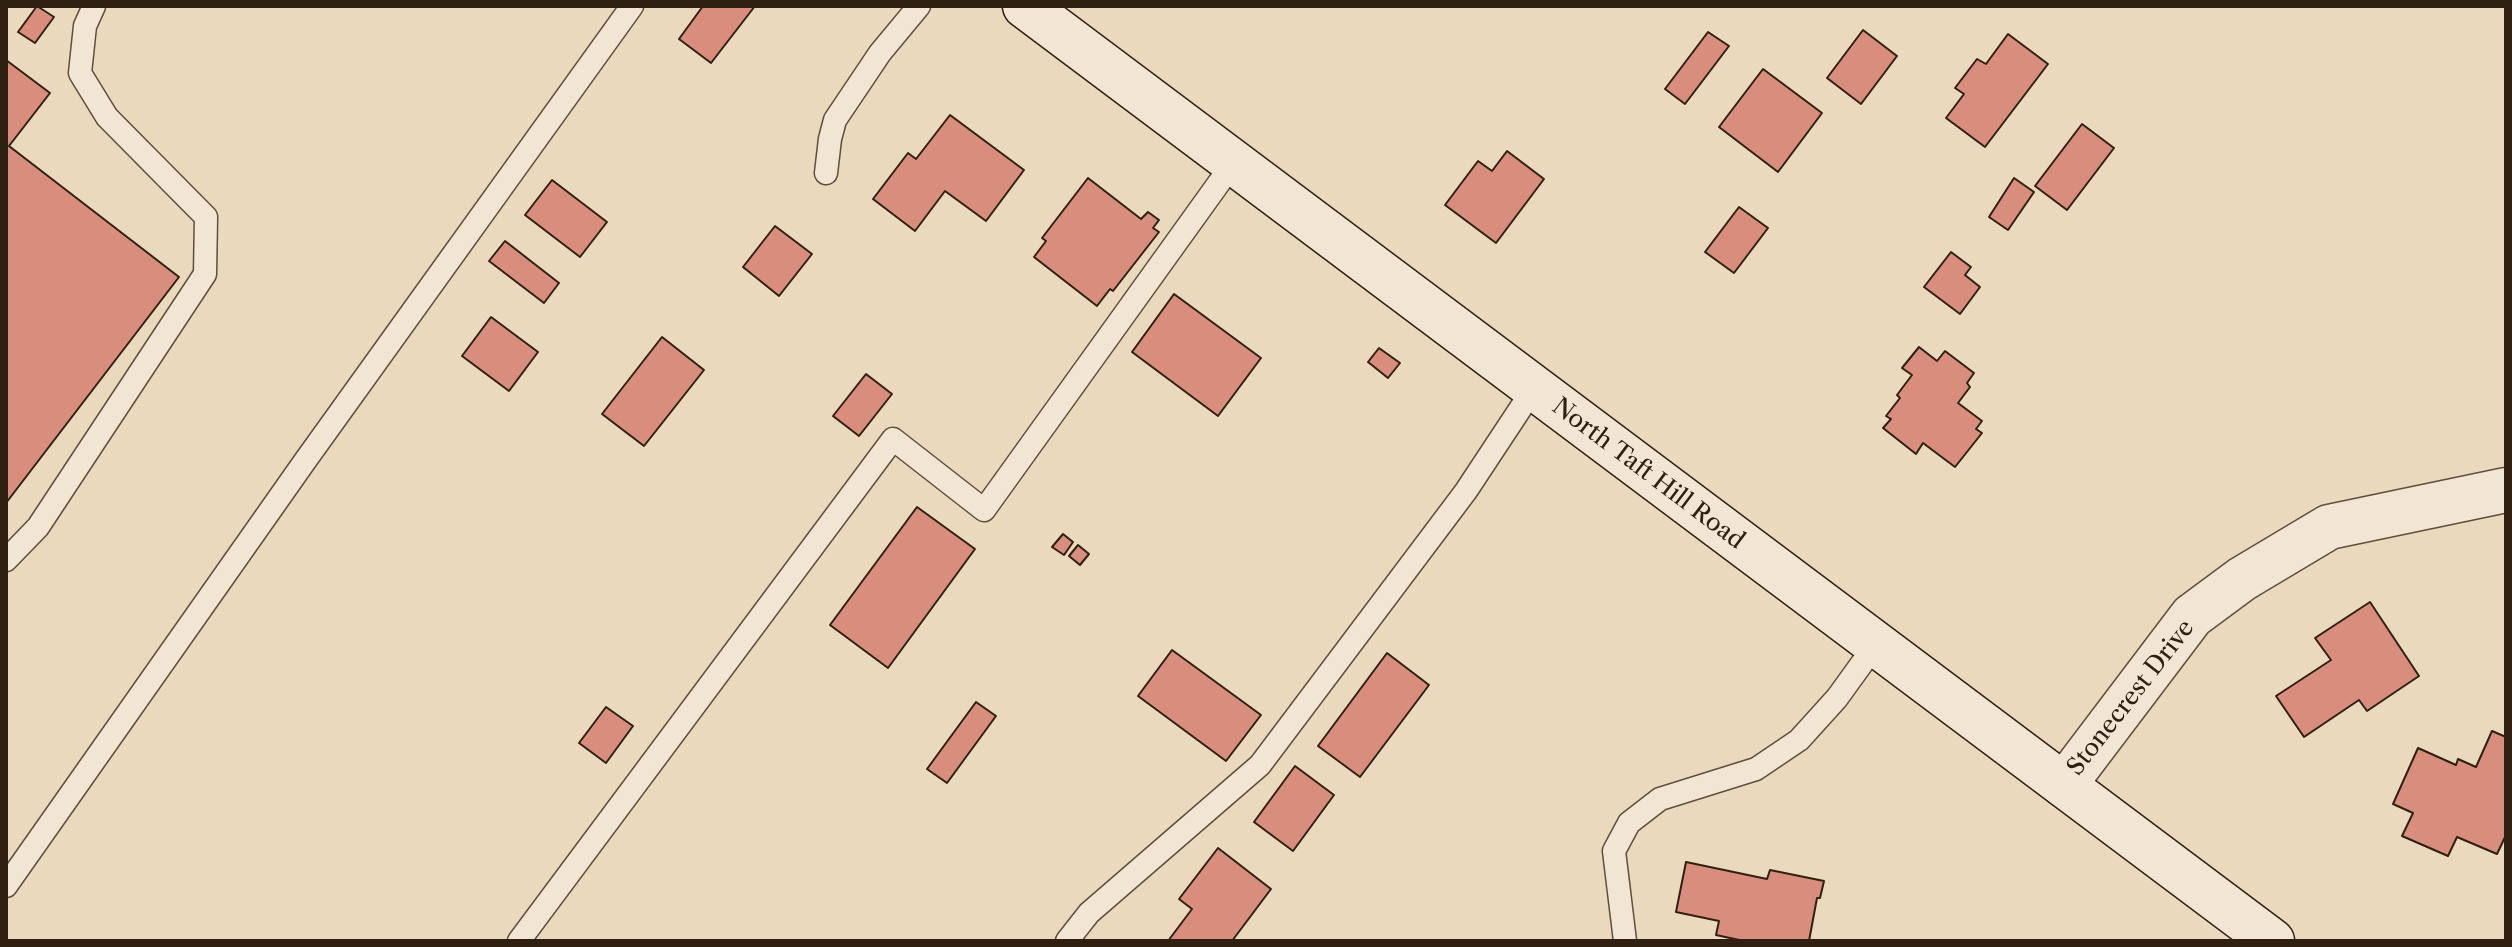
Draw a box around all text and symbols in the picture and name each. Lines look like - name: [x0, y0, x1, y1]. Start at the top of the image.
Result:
- street label: North Taft Hill Road: [1546, 392, 1750, 556]
- street label: Stonecrest Drive: [2061, 615, 2201, 781]

